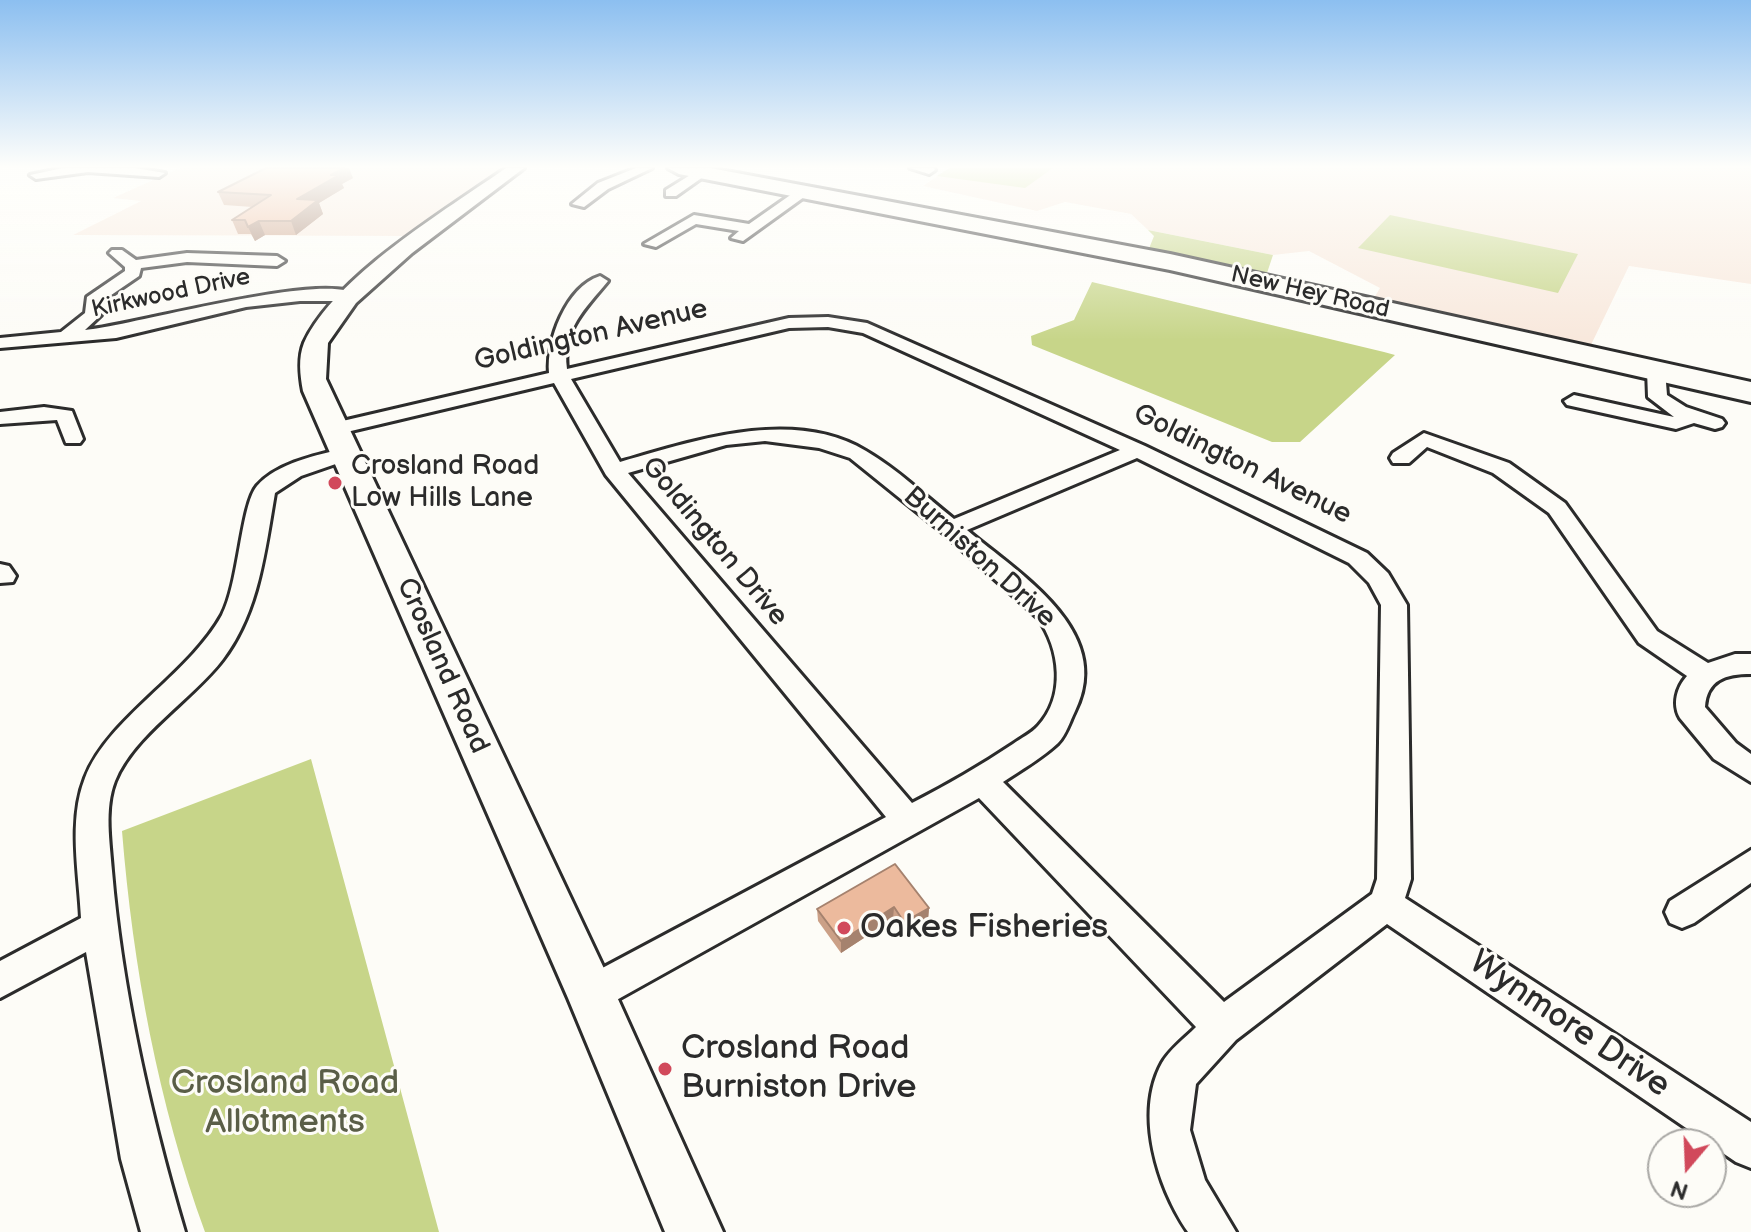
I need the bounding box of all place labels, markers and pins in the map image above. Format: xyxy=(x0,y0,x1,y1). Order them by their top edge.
place label: Crosland Road Low Hills Lane xyxy=(351,450,539,516)
marker: Crosland Road Low Hills Lane xyxy=(326,474,344,492)
place label: Oakes Fisheries xyxy=(860,908,1108,948)
marker: Oakes Fisheries xyxy=(835,919,853,937)
place label: Crosland Road Burniston Drive xyxy=(681,1029,916,1108)
marker: Crosland Road Burniston Drive xyxy=(656,1060,674,1078)

